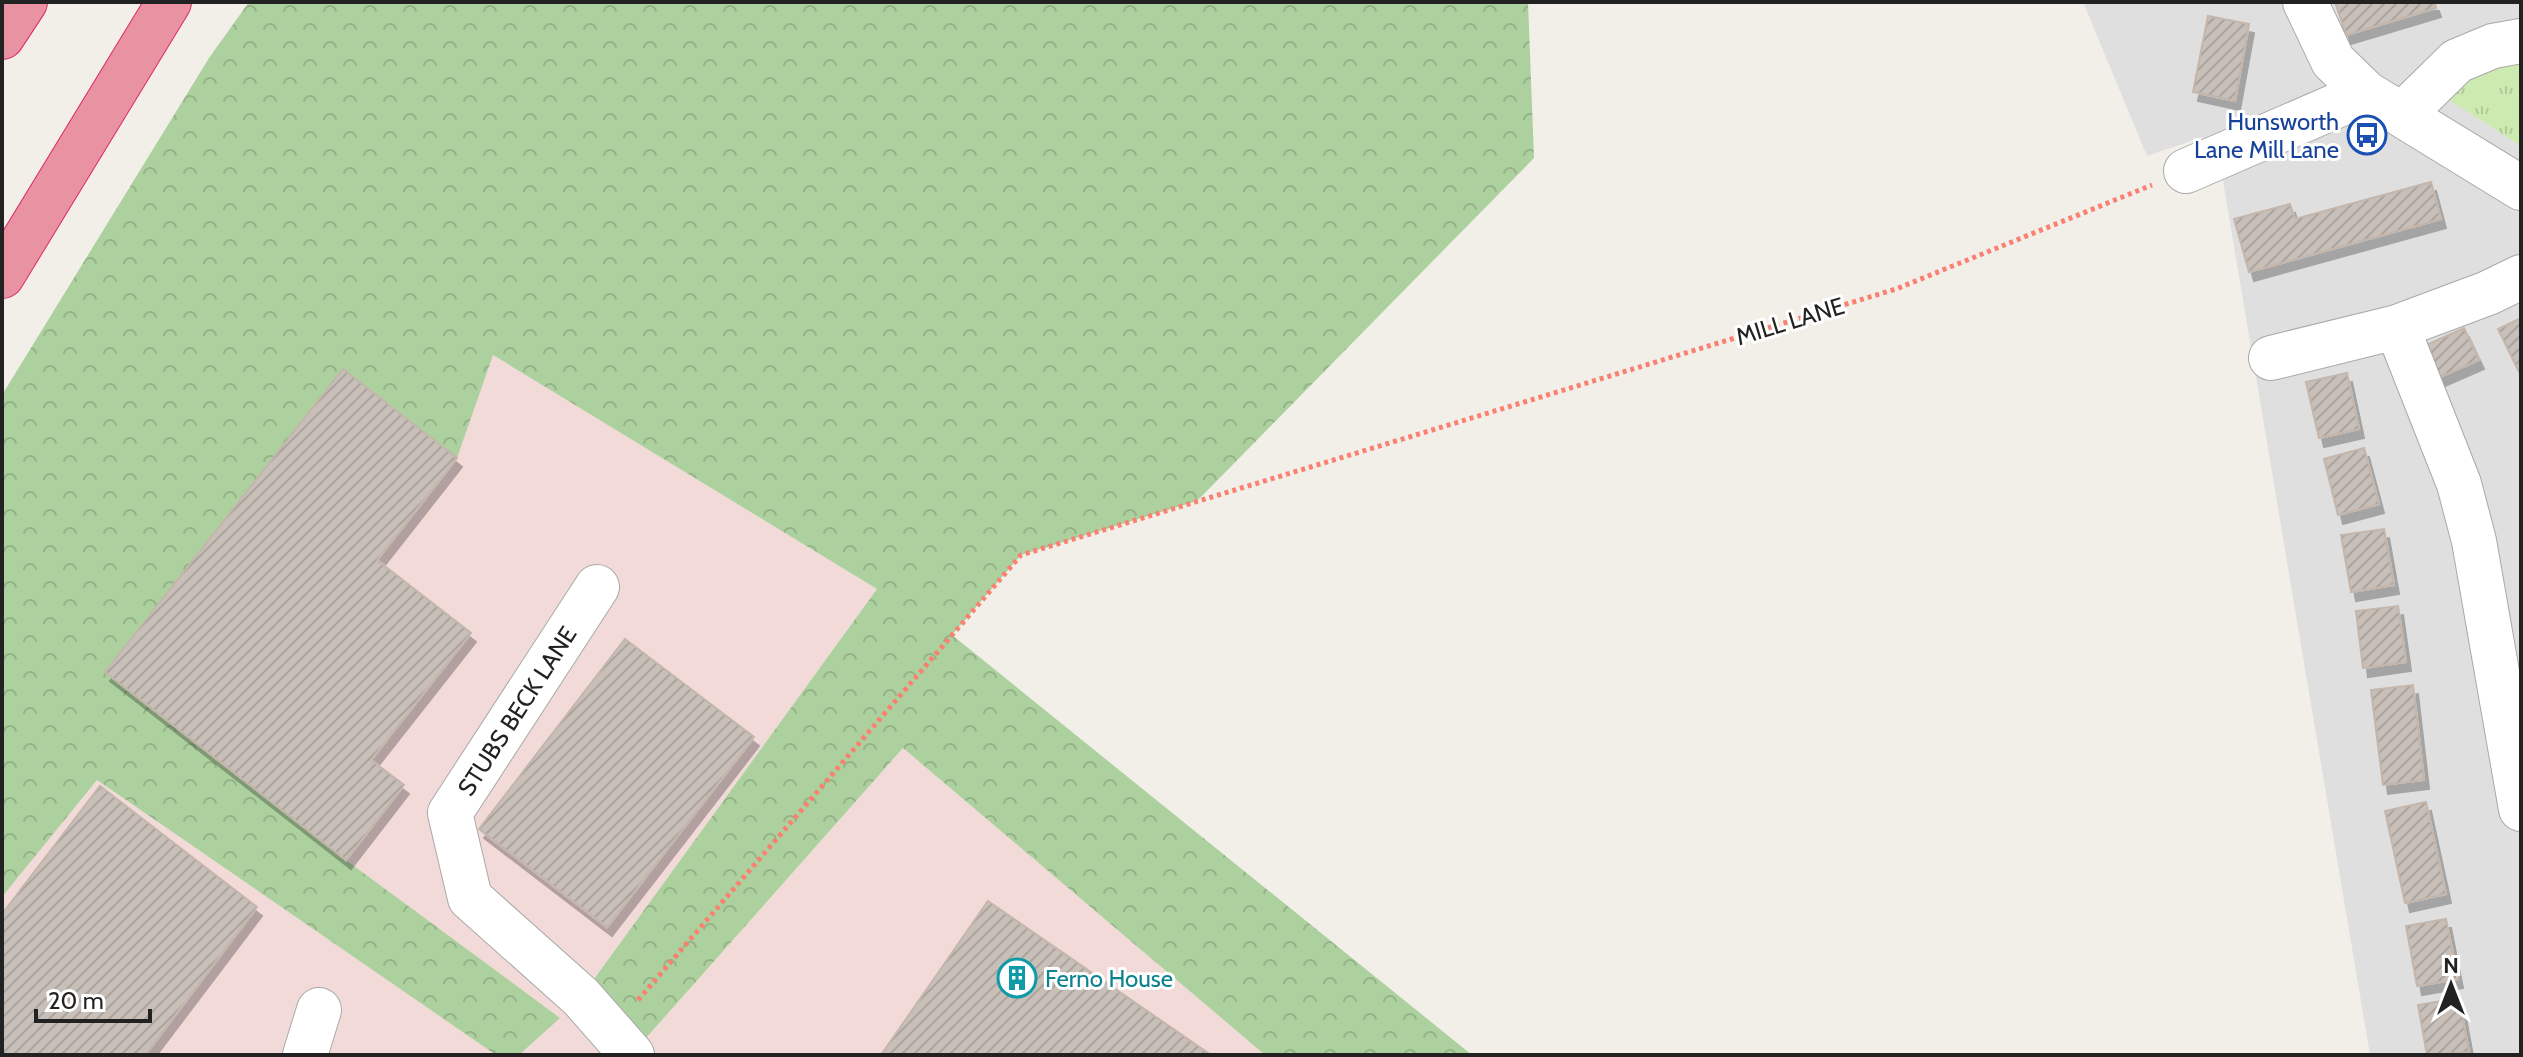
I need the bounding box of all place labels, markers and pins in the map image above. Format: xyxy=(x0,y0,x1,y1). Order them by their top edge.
place label: Hunsworth Lane Mill Lane xyxy=(2194,107,2339,164)
bus stop icon: Hunsworth Lane Mill Lane xyxy=(2346,114,2388,156)
building icon: Ferno House xyxy=(996,957,1038,999)
place label: Ferno House xyxy=(1045,964,1173,993)

